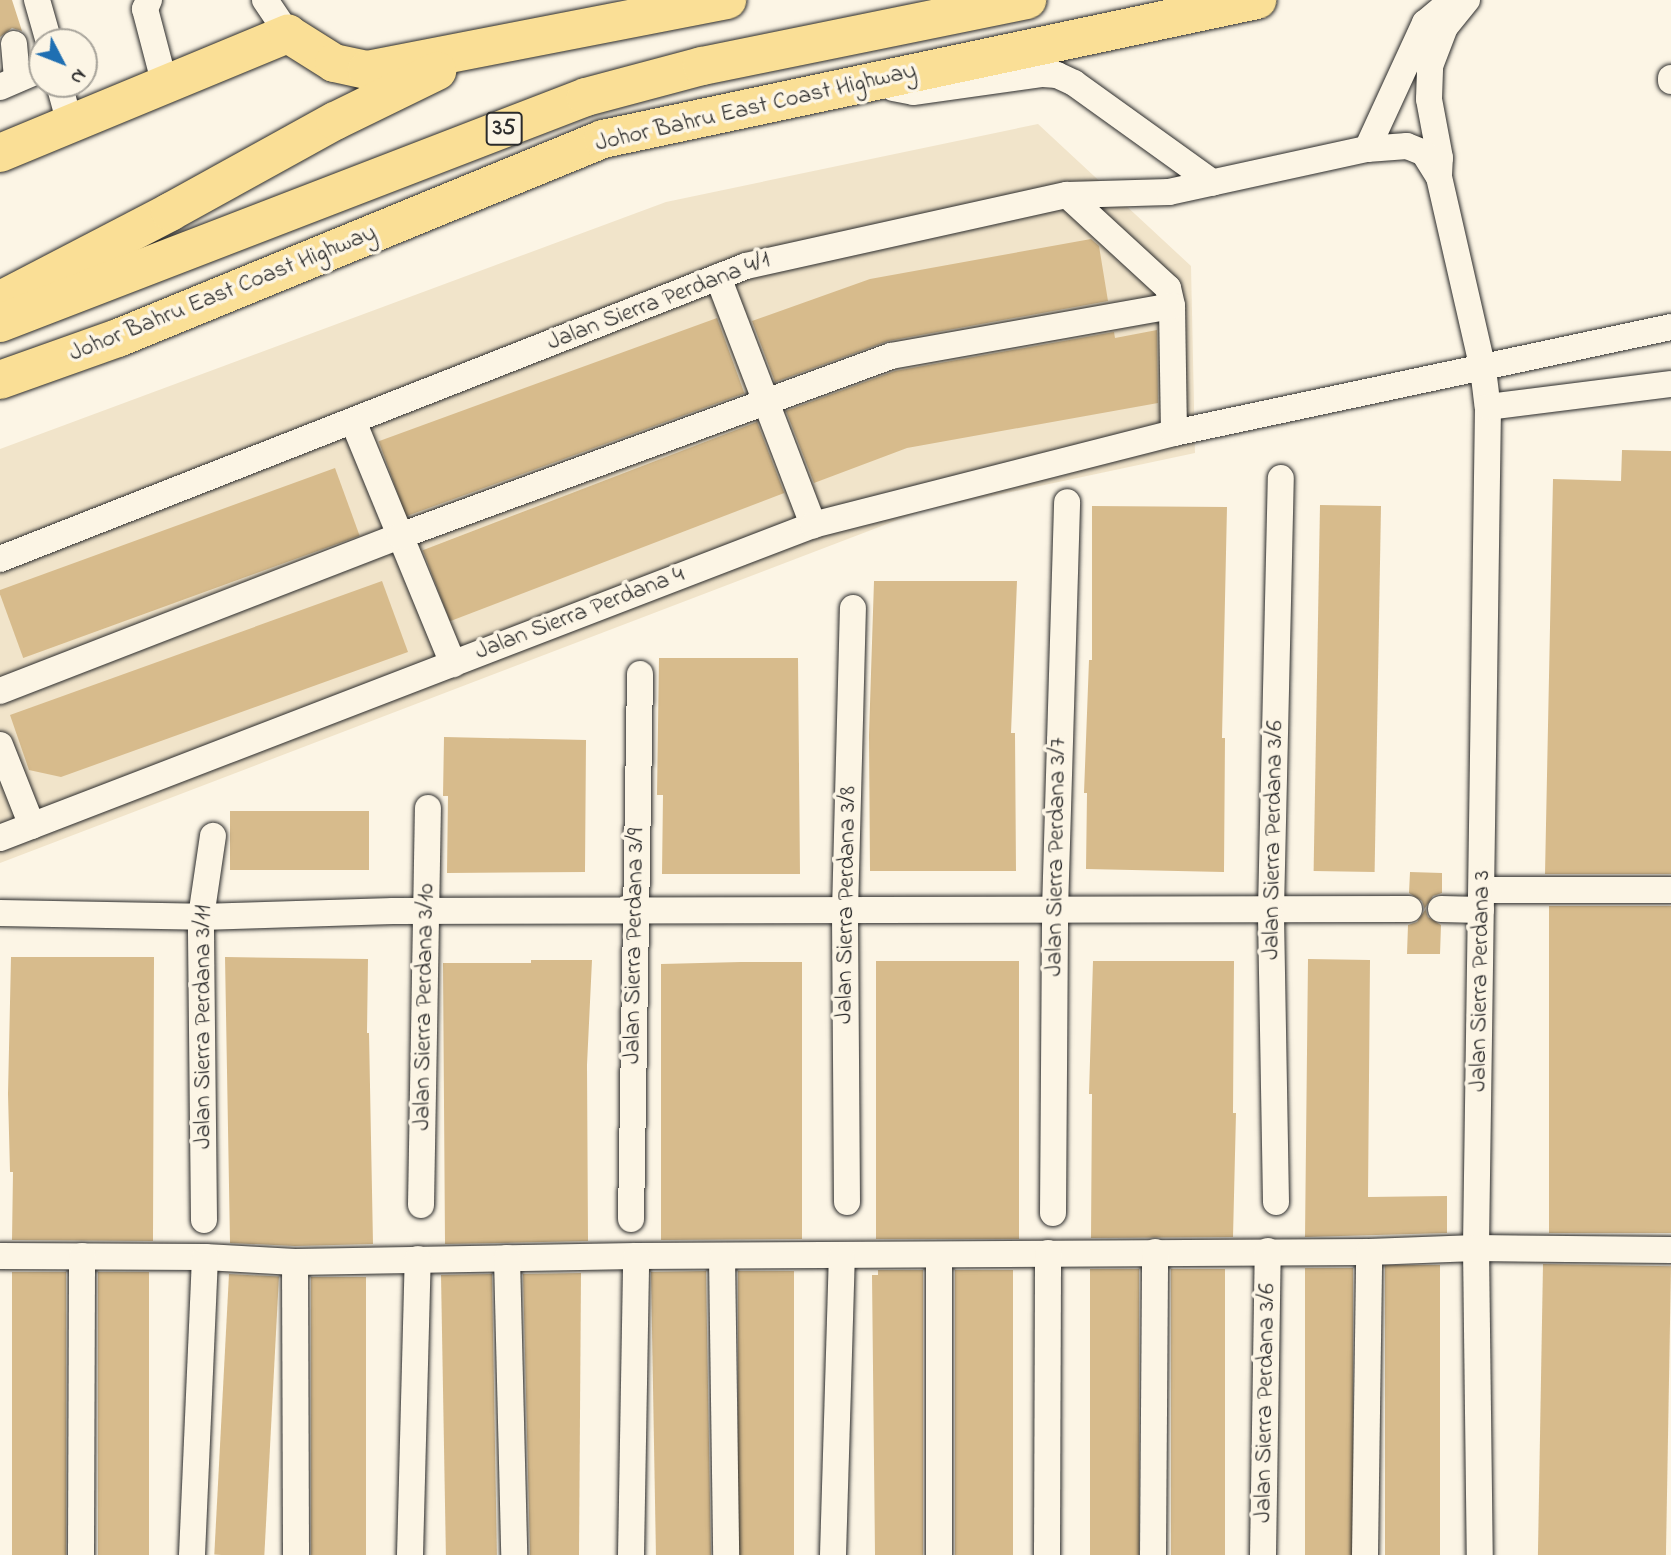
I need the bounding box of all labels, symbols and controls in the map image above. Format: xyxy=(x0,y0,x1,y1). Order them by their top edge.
north arrow xyxy=(28,28,98,98)
street label: Johor Bahru East Coast Highway xyxy=(593,57,919,159)
text: N xyxy=(63,62,92,90)
road number: 35 xyxy=(485,110,523,148)
street label: Johor Bahru East Coast Highway xyxy=(65,219,381,369)
street label: Jalan Sierra Perdana 4/1 xyxy=(543,246,775,358)
street label: Jalan Sierra Perdana 4 xyxy=(471,561,689,667)
street label: Jalan Sierra Perdana 3/6 xyxy=(1258,720,1290,960)
street label: Jalan Sierra Perdana 3/7 xyxy=(1041,737,1073,977)
street label: Jalan Sierra Perdana 3/8 xyxy=(831,786,863,1024)
street label: Jalan Sierra Perdana 3/9 xyxy=(619,828,651,1064)
street label: Jalan Sierra Perdana 3 xyxy=(1465,870,1497,1092)
street label: Jalan Sierra Perdana 3/10 xyxy=(408,883,442,1131)
street label: Jalan Sierra Perdana 3/11 xyxy=(190,905,218,1149)
street label: Jalan Sierra Perdana 3/6 xyxy=(1250,1283,1282,1523)

